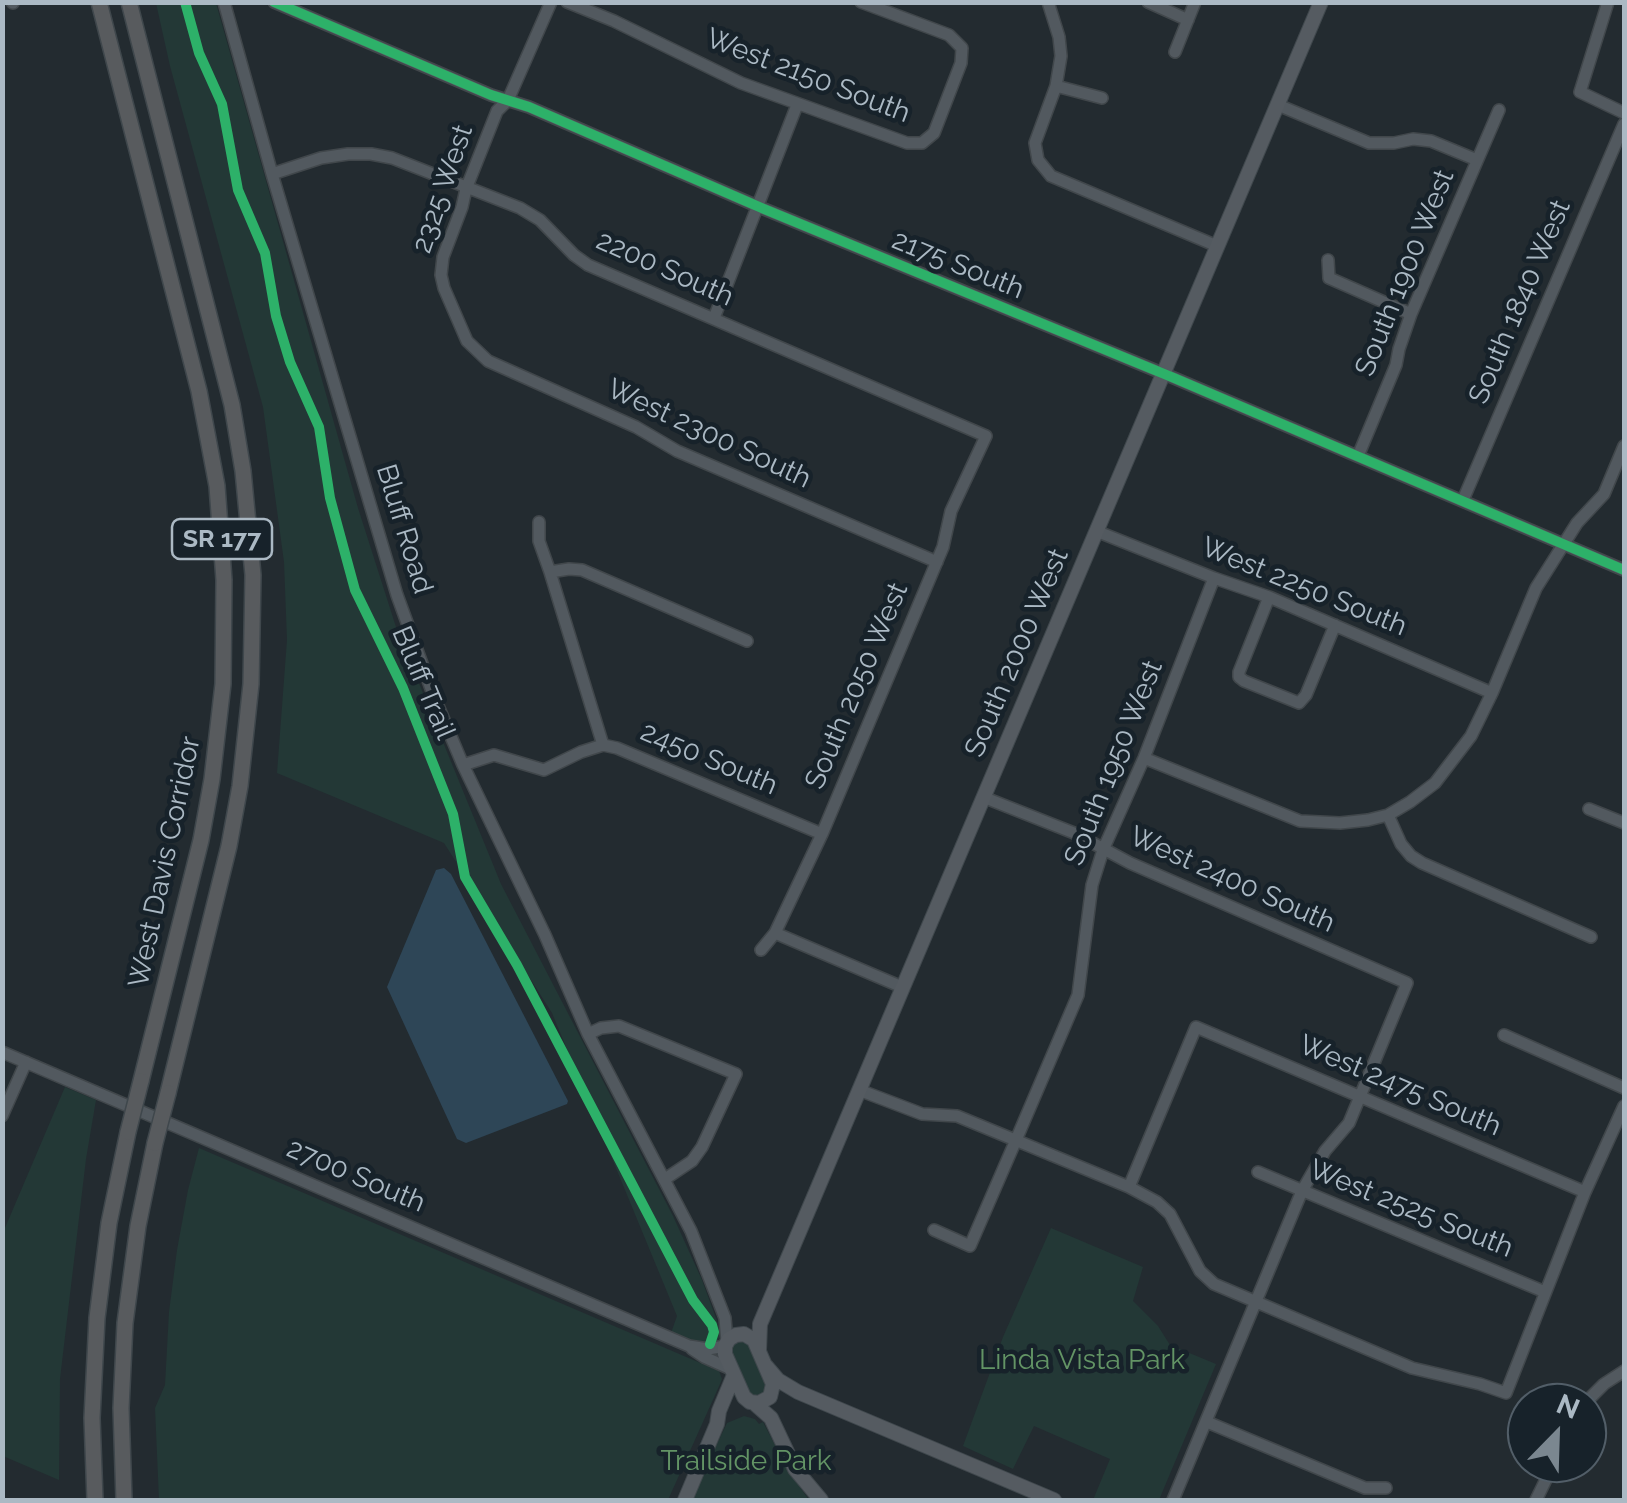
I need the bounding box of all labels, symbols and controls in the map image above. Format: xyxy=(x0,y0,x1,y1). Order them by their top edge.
street label: West 2150 South xyxy=(701,22,915,130)
street label: 2325 West xyxy=(405,121,481,257)
street label: South 1900 West xyxy=(1348,165,1462,381)
street label: South 1840 West xyxy=(1462,195,1578,409)
street label: 2175 South xyxy=(887,223,1029,307)
street label: 2200 South xyxy=(591,224,739,314)
street label: West 2300 South xyxy=(602,372,816,496)
street label: Bluff Road xyxy=(368,460,440,598)
road number: SR 177 xyxy=(172,519,272,559)
street label: West 2250 South xyxy=(1196,530,1412,644)
street label: South 2000 West xyxy=(958,544,1076,762)
street label: South 2050 West xyxy=(798,578,916,794)
street label: Bluff Trail xyxy=(384,621,462,745)
street label: South 1950 West xyxy=(1058,656,1170,870)
street label: 2450 South xyxy=(636,715,782,803)
street label: West Davis Corridor xyxy=(122,733,208,991)
street label: West 2400 South xyxy=(1124,820,1340,940)
street label: West 2475 South xyxy=(1294,1028,1506,1144)
street label: 2700 South xyxy=(282,1132,430,1220)
street label: West 2525 South xyxy=(1304,1153,1518,1265)
park label: Linda Vista Park xyxy=(979,1344,1185,1378)
north arrow xyxy=(1507,1383,1607,1483)
text: N xyxy=(1552,1387,1584,1426)
park label: Trailside Park xyxy=(660,1445,832,1479)

